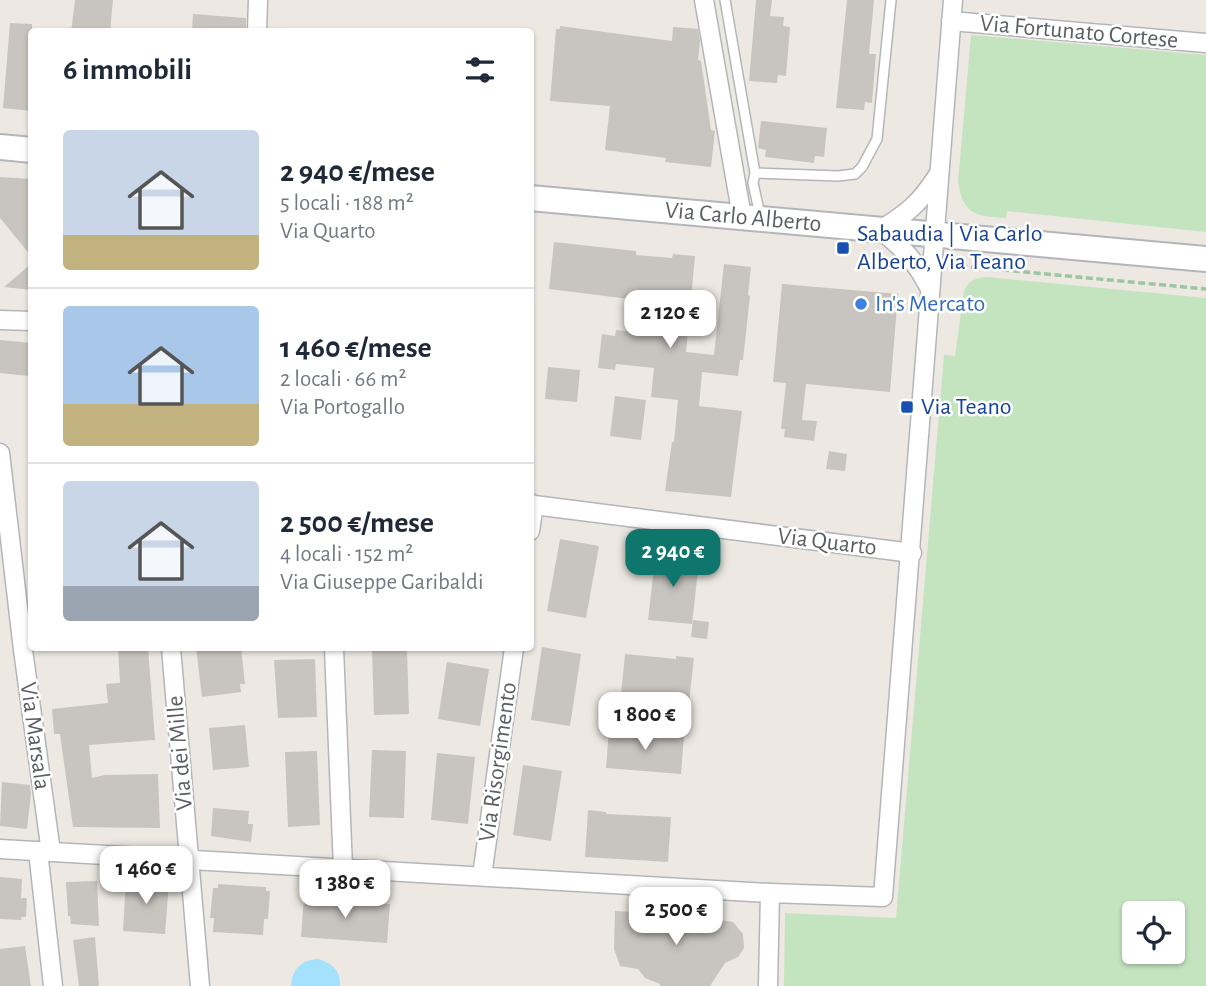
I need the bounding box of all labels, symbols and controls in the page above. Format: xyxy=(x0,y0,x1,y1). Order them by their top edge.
street label: Via Fortunato Cortese xyxy=(979,11,1179,53)
icon: filters xyxy=(461,51,499,89)
text: 6 immobili xyxy=(63,55,192,85)
text: 2 940 €/mese xyxy=(280,157,435,187)
icon: home xyxy=(119,158,203,242)
text: 5 locali · 188 m² xyxy=(280,192,414,215)
street label: Via Carlo Alberto xyxy=(664,198,823,236)
text: Via Quarto xyxy=(280,220,376,243)
place label: Sabaudia | Via Carlo Alberto, Via Teano xyxy=(857,222,1043,274)
marker: Sabaudia | Via Carlo Alberto, Via Teano xyxy=(835,240,851,256)
pin: 2 120 € xyxy=(605,290,735,350)
place label: In's Mercato xyxy=(875,292,985,316)
marker: In's Mercato xyxy=(853,296,869,312)
text: 2 120 € xyxy=(640,301,700,324)
text: 1 460 €/mese xyxy=(280,333,432,363)
icon: home xyxy=(119,334,203,418)
text: 2 locali · 66 m² xyxy=(280,368,406,391)
place label: Via Teano xyxy=(921,395,1012,419)
text: Via Portogallo xyxy=(280,396,405,419)
marker: Via Teano xyxy=(899,399,915,415)
text: 2 500 €/mese xyxy=(280,508,434,538)
icon: home xyxy=(119,509,203,593)
street label: Via Quarto xyxy=(776,524,878,560)
pin: 2 940 € xyxy=(608,530,738,589)
text: 2 940 € xyxy=(641,540,705,563)
text: 4 locali · 152 m² xyxy=(280,543,413,566)
text: Via Giuseppe Garibaldi xyxy=(280,571,484,594)
street label: Via Marsala xyxy=(16,681,54,791)
street label: Via Risorgimento xyxy=(475,681,521,843)
pin: 1 800 € xyxy=(580,692,710,752)
street label: Via dei Mille xyxy=(163,695,197,811)
text: 1 800 € xyxy=(614,703,676,726)
pin: 1 460 € xyxy=(81,846,211,906)
text: 1 460 € xyxy=(116,857,176,880)
pin: 1 380 € xyxy=(280,860,410,920)
text: 1 380 € xyxy=(315,871,375,894)
pin: 2 500 € xyxy=(611,888,741,947)
text: 2 500 € xyxy=(645,898,707,921)
map controls xyxy=(1122,901,1185,964)
button: locate xyxy=(1122,901,1185,964)

